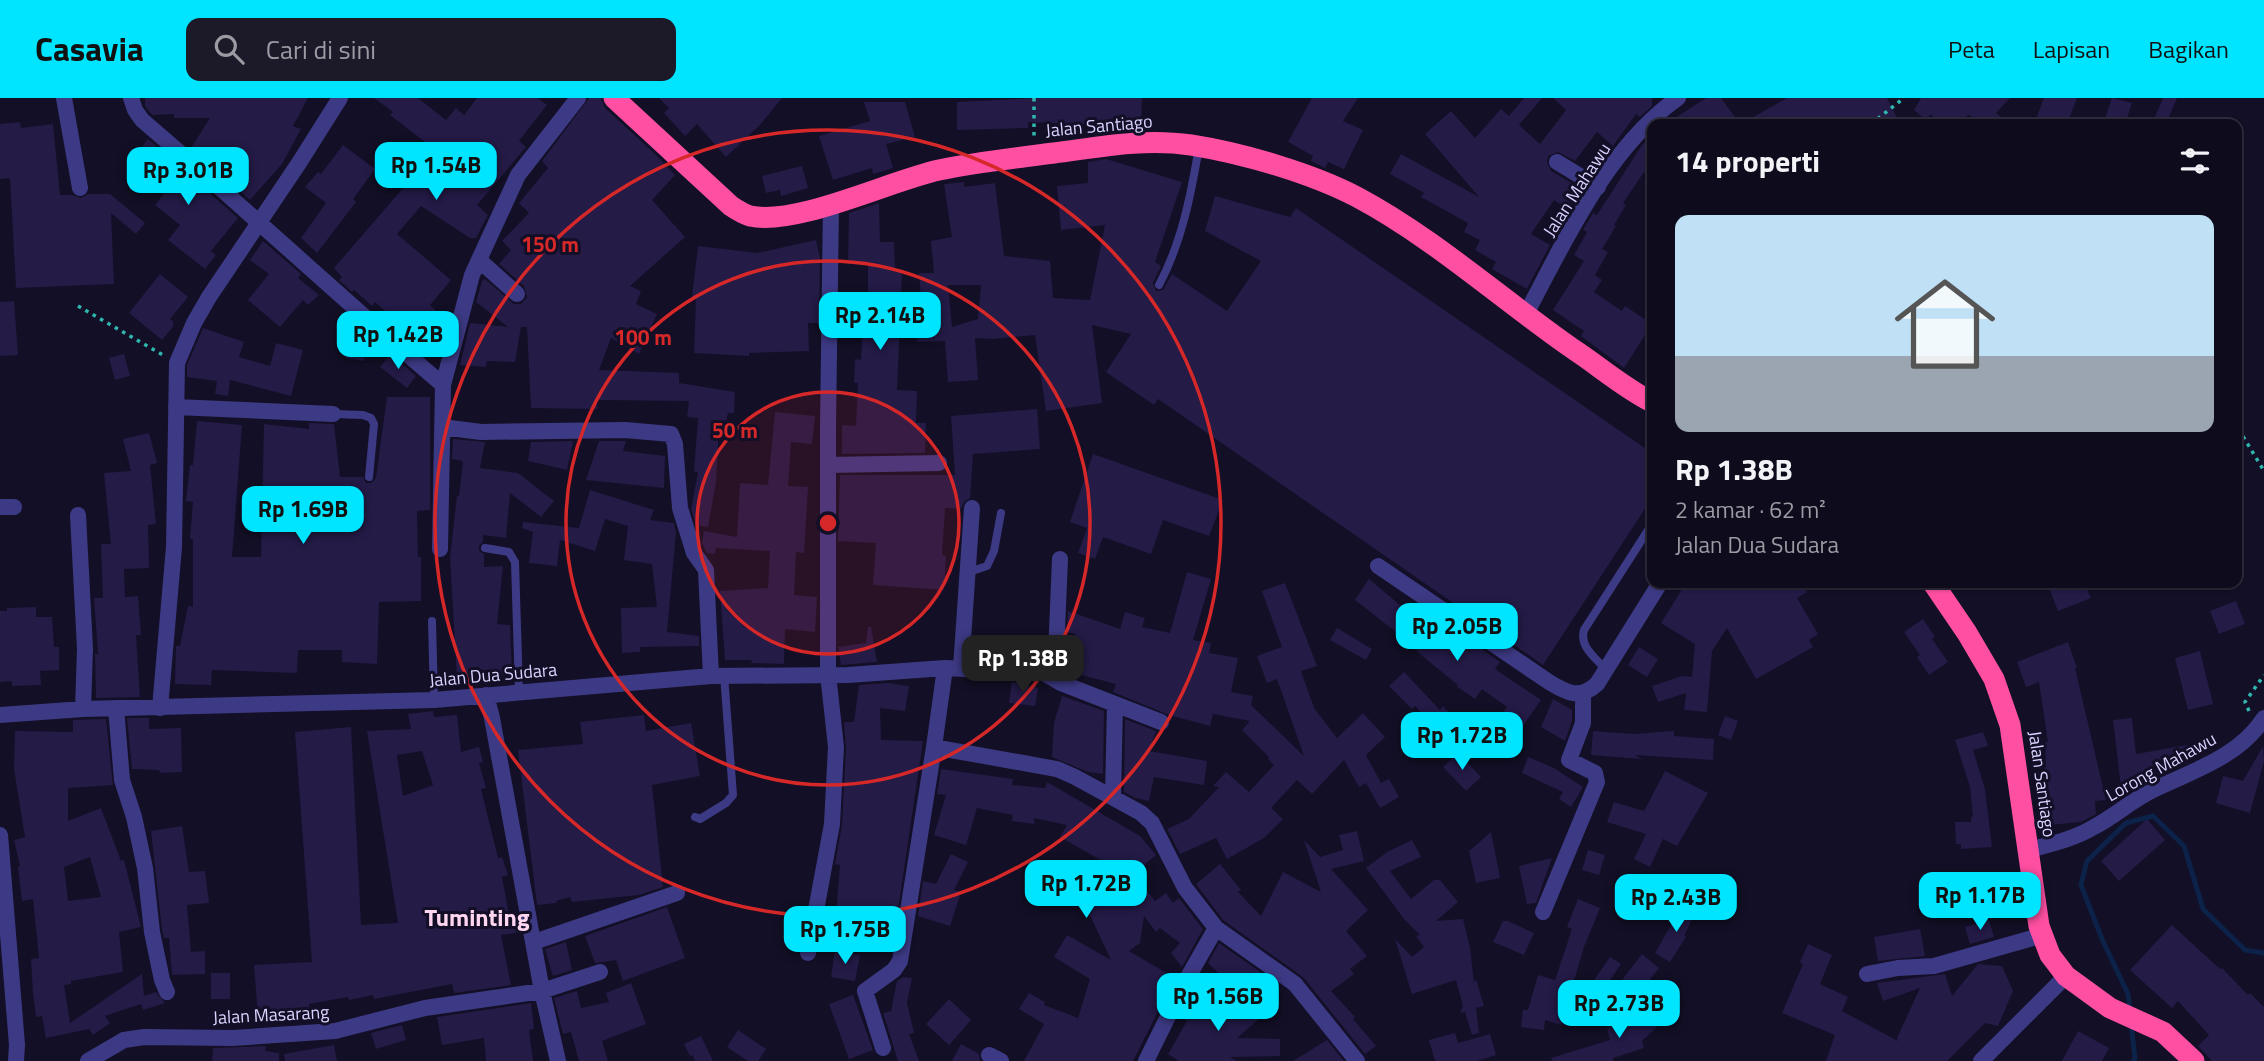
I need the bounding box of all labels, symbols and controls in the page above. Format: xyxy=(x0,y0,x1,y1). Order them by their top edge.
search box xyxy=(186,18,676,81)
text: Casavia xyxy=(35,24,144,74)
icon: search xyxy=(210,30,248,68)
text: Cari di sini xyxy=(266,30,376,69)
text: Peta xyxy=(1948,31,1995,67)
text: Lapisan xyxy=(2033,31,2110,67)
text: Bagikan xyxy=(2148,31,2229,67)
street label: Jalan Santiago xyxy=(1044,107,1154,144)
street label: Jalan Mahawu xyxy=(1536,137,1617,242)
text: 14 properti xyxy=(1675,138,1820,184)
pin: Rp 1.54B xyxy=(364,142,508,202)
icon: filters xyxy=(2176,142,2214,180)
text: Rp 1.54B xyxy=(391,147,481,182)
pin: Rp 3.01B xyxy=(116,148,260,207)
text: Rp 3.01B xyxy=(143,152,233,187)
text: 150 m xyxy=(521,228,579,260)
icon: home xyxy=(1882,261,2008,387)
pin: Rp 2.14B xyxy=(808,292,952,352)
text: Rp 2.14B xyxy=(835,297,925,332)
pin: Rp 1.42B xyxy=(326,312,470,371)
text: Rp 1.42B xyxy=(353,316,443,351)
text: 100 m xyxy=(614,321,672,353)
text: 50 m xyxy=(712,414,758,446)
text: Rp 1.38B xyxy=(1675,446,1793,492)
pin: Rp 1.69B xyxy=(231,486,375,546)
text: Rp 1.69B xyxy=(258,491,348,526)
text: 2 kamar · 62 m² xyxy=(1675,492,1826,527)
centre of rings xyxy=(816,511,840,535)
text: Jalan Dua Sudara xyxy=(1675,527,1839,562)
pin: Rp 2.05B xyxy=(1385,603,1529,663)
text: Rp 2.05B xyxy=(1412,608,1502,643)
pin: Rp 1.38B xyxy=(951,636,1095,695)
text: Rp 1.38B xyxy=(978,640,1068,675)
street label: Jalan Dua Sudara xyxy=(428,655,558,694)
pin: Rp 1.72B xyxy=(1390,712,1534,772)
text: Rp 1.72B xyxy=(1417,717,1507,752)
street label: Lorong Mahawu xyxy=(2101,725,2221,808)
street label: Jalan Santiago xyxy=(2022,729,2063,839)
pin: Rp 1.72B xyxy=(1014,860,1158,920)
text: Rp 1.72B xyxy=(1041,865,1131,900)
pin: Rp 1.17B xyxy=(1908,872,2052,932)
pin: Rp 2.43B xyxy=(1604,874,1748,934)
text: Rp 1.17B xyxy=(1935,877,2025,912)
text: Rp 2.43B xyxy=(1631,879,1721,914)
district label: Tuminting xyxy=(424,899,530,935)
pin: Rp 1.75B xyxy=(773,906,917,966)
text: Rp 1.75B xyxy=(800,911,890,946)
pin: Rp 1.56B xyxy=(1146,974,1290,1033)
text: Rp 1.56B xyxy=(1173,978,1263,1013)
pin: Rp 2.73B xyxy=(1547,981,1691,1040)
text: Rp 2.73B xyxy=(1574,985,1664,1020)
street label: Jalan Masarang xyxy=(212,998,330,1031)

